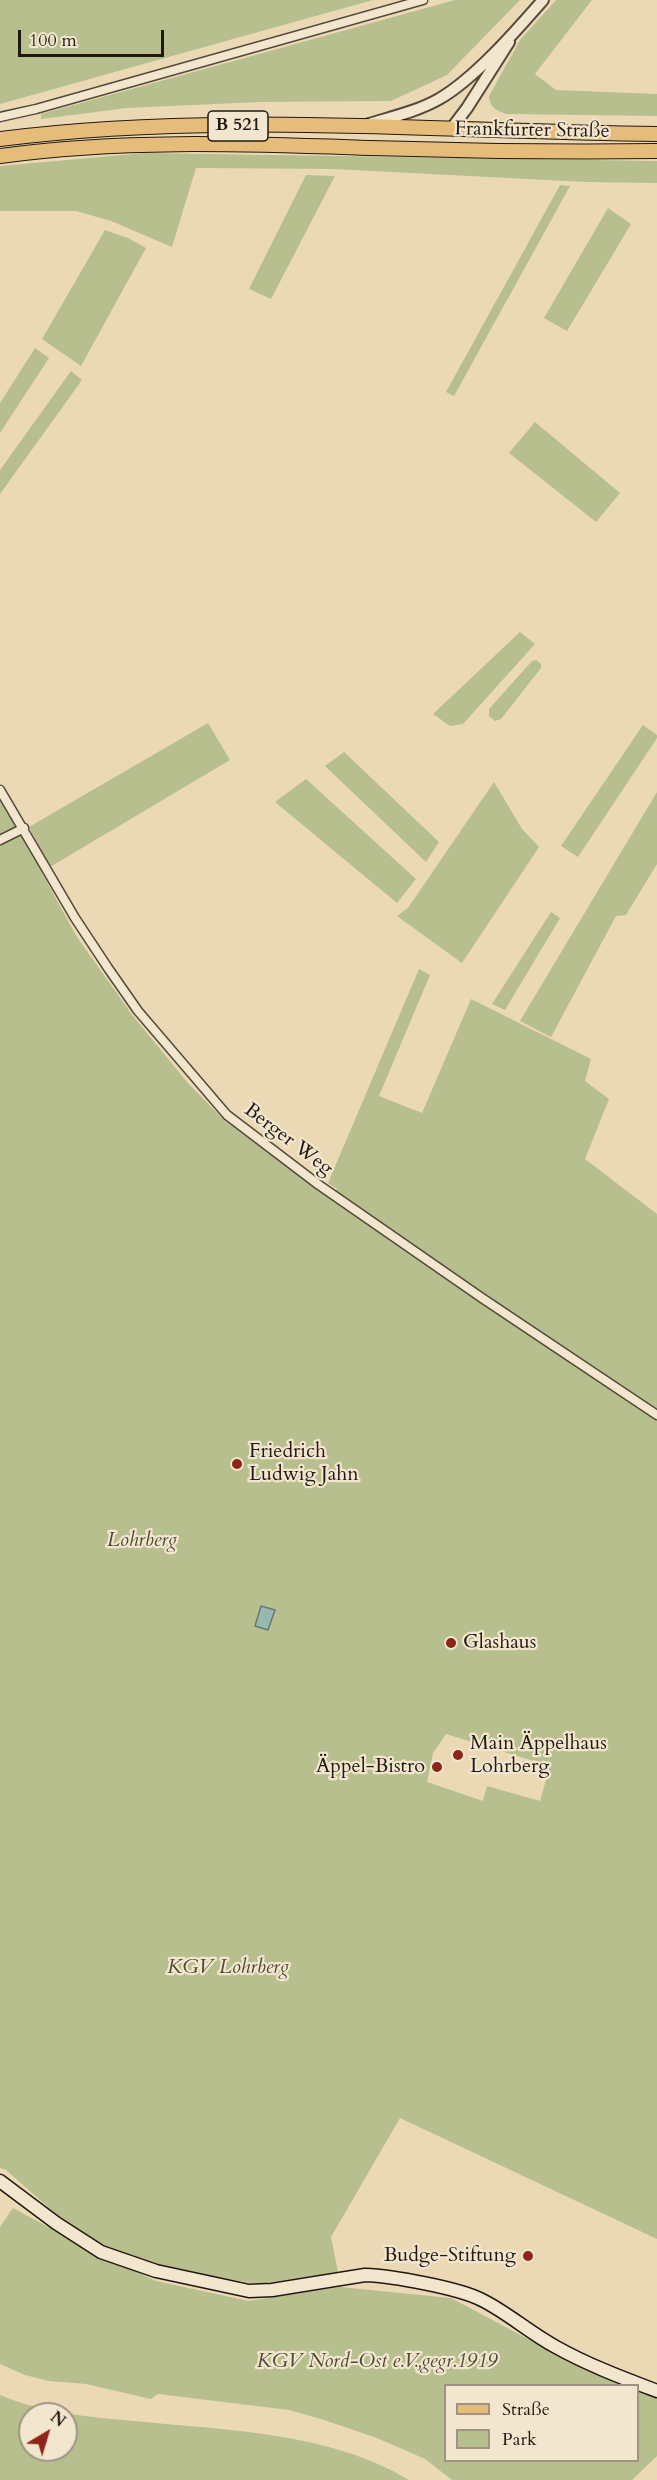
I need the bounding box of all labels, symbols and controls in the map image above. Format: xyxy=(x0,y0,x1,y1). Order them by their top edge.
scale bar xyxy=(21,18,166,56)
text: 100 m xyxy=(29,28,77,53)
road number: B 521 xyxy=(208,111,268,141)
street label: Frankfurter Straße xyxy=(454,118,610,144)
street label: Berger Weg xyxy=(239,1099,337,1181)
place label: Friedrich Ludwig Jahn xyxy=(249,1440,359,1487)
marker: Friedrich Ludwig Jahn xyxy=(230,1457,244,1471)
park label: Lohrberg xyxy=(107,1529,177,1553)
place label: Glashaus xyxy=(463,1631,537,1655)
marker: Glashaus xyxy=(444,1636,458,1650)
place label: Main Äppelhaus Lohrberg xyxy=(470,1732,607,1779)
marker: Main Äppelhaus Lohrberg xyxy=(451,1748,465,1762)
place label: Äppel-Bistro xyxy=(316,1755,425,1779)
marker: Äppel-Bistro xyxy=(430,1760,444,1774)
park label: KGV Lohrberg xyxy=(167,1956,289,1980)
place label: Budge-Stiftung xyxy=(384,2244,516,2268)
marker: Budge-Stiftung xyxy=(521,2249,535,2263)
park label: KGV Nord-Ost e.V.,gegr.1919 xyxy=(257,2350,497,2374)
legend xyxy=(444,2384,639,2462)
text: Straße xyxy=(502,2397,550,2422)
north arrow xyxy=(18,2402,78,2462)
text: N xyxy=(46,2406,70,2432)
text: Park xyxy=(502,2427,537,2452)

